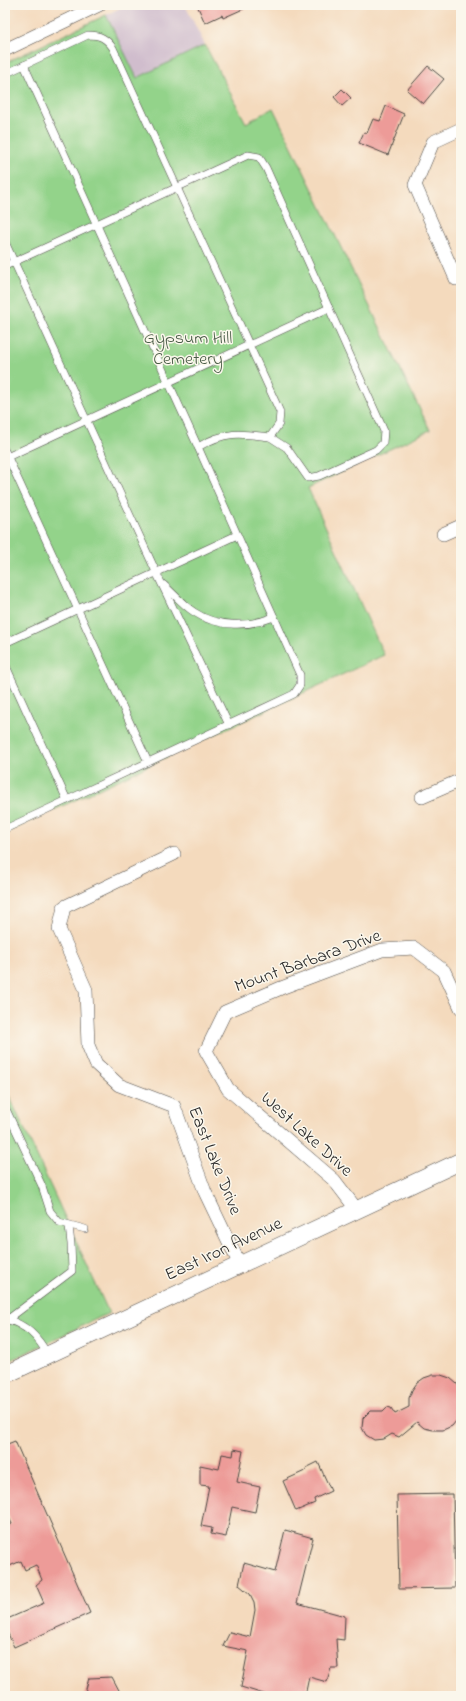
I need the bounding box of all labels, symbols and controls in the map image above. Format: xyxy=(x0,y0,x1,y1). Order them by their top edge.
park label: Gypsum Hill Cemetery xyxy=(144,326,232,373)
street label: Mount Barbara Drive xyxy=(231,923,386,1001)
street label: West Lake Drive xyxy=(254,1086,359,1184)
street label: East Lake Drive xyxy=(180,1103,248,1220)
street label: East Iron Avenue xyxy=(161,1211,288,1289)

